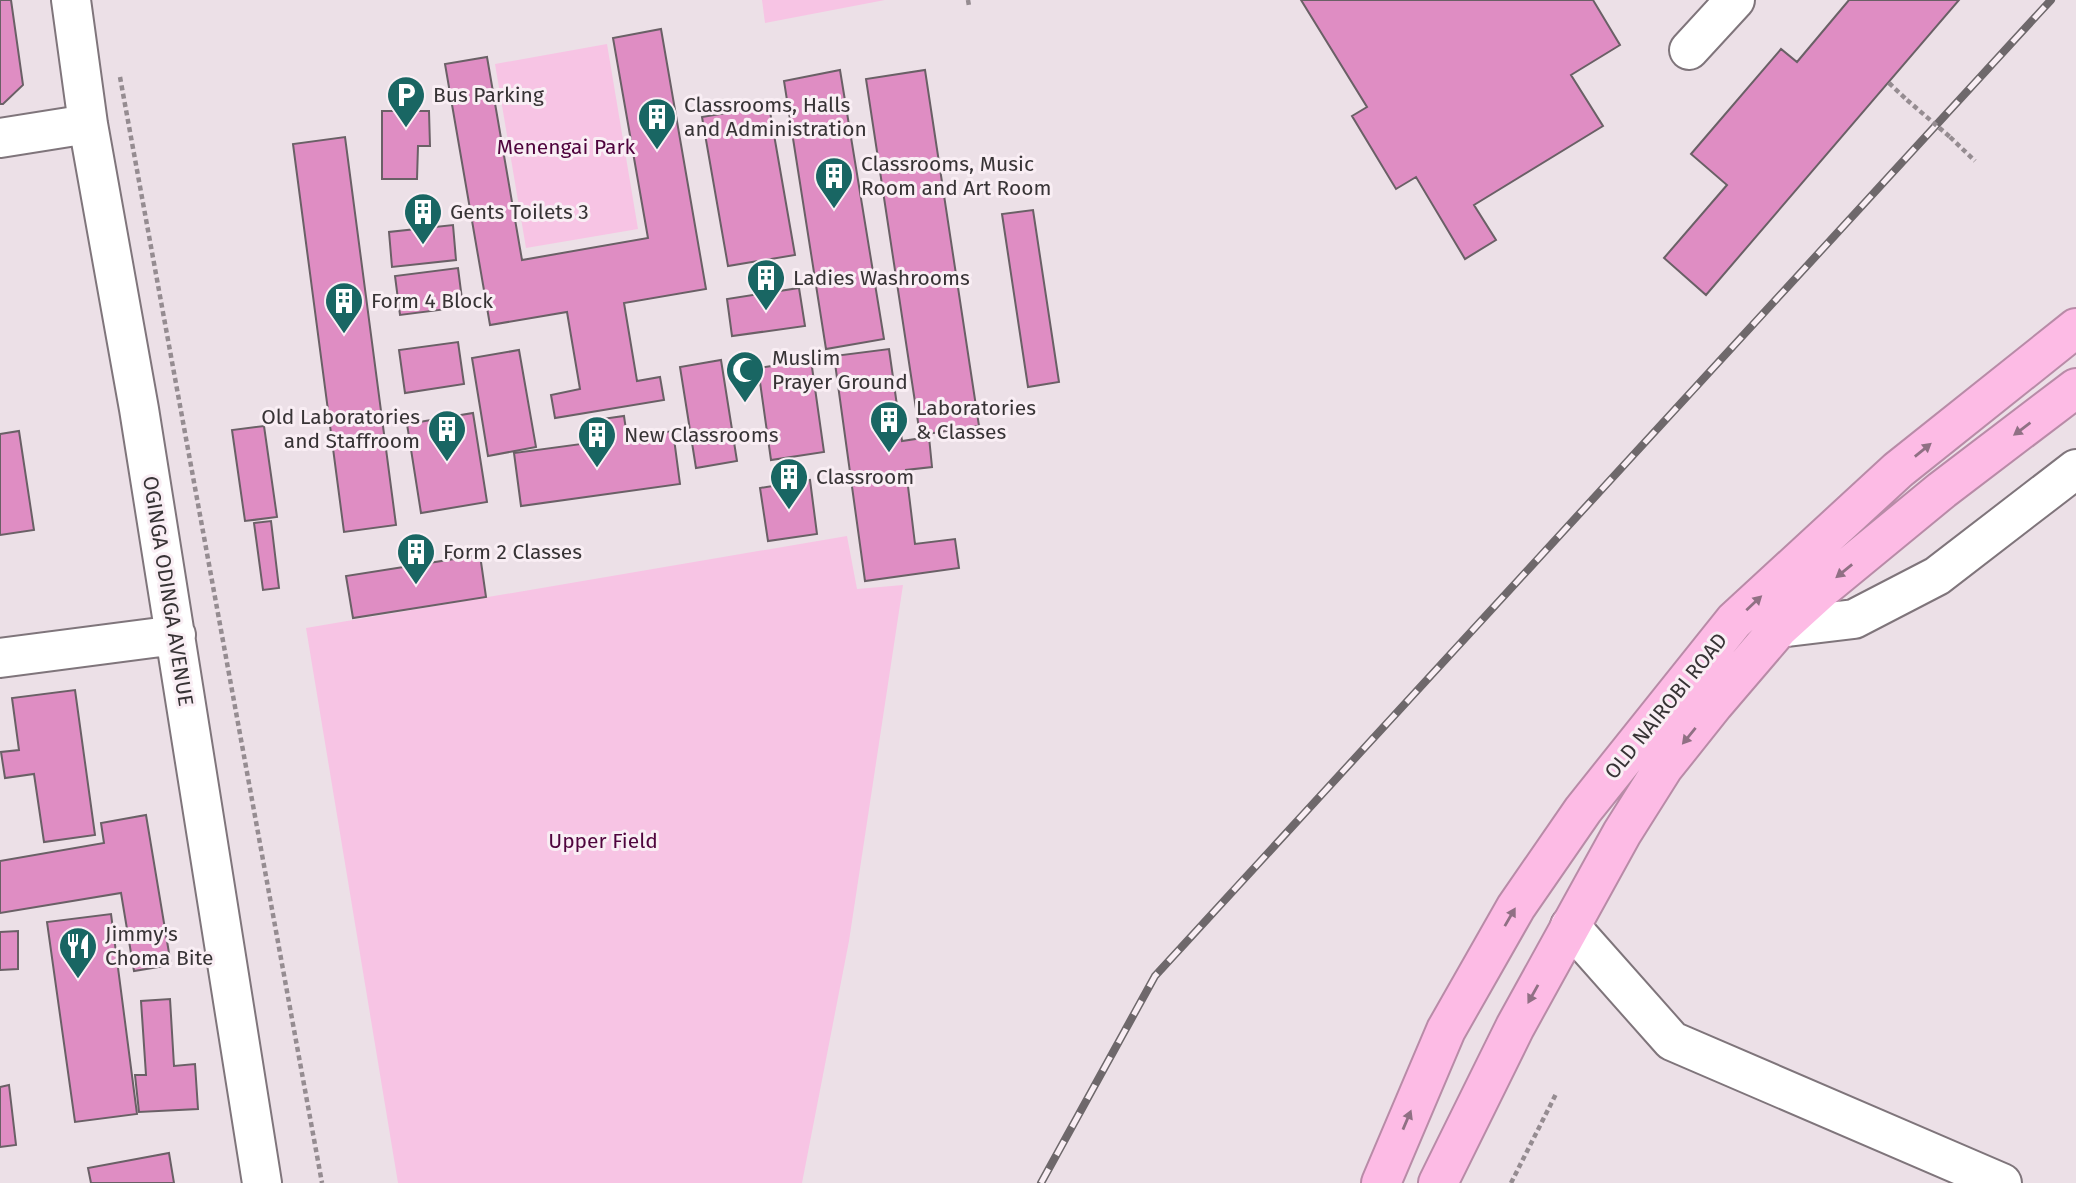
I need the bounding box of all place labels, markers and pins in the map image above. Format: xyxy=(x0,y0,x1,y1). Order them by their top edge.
parking icon: Bus Parking xyxy=(385,74,427,129)
place label: Bus Parking xyxy=(433,82,544,108)
place label: Classrooms, Halls and Administration xyxy=(684,92,867,142)
building icon: Classrooms, Halls and Administration xyxy=(636,96,678,151)
place label: Classrooms, Music Room and Art Room xyxy=(861,151,1052,201)
building icon: Classrooms, Music Room and Art Room xyxy=(813,155,855,210)
building icon: Gents Toilets 3 xyxy=(402,191,444,246)
place label: Gents Toilets 3 xyxy=(450,199,589,225)
building icon: Ladies Washrooms xyxy=(745,257,787,312)
place label: Ladies Washrooms xyxy=(793,265,970,291)
building icon: Form 4 Block xyxy=(323,280,365,335)
place label: Form 4 Block xyxy=(371,288,493,314)
place label: Muslim Prayer Ground xyxy=(772,345,908,395)
mosque icon: Muslim Prayer Ground xyxy=(724,349,766,404)
place label: Laboratories & Classes xyxy=(916,395,1036,445)
building icon: Laboratories & Classes xyxy=(868,399,910,454)
place label: Old Laboratories and Staffroom xyxy=(261,404,420,454)
building icon: Old Laboratories and Staffroom xyxy=(426,408,468,463)
building icon: New Classrooms xyxy=(576,414,618,469)
place label: New Classrooms xyxy=(624,422,779,448)
building icon: Classroom xyxy=(768,456,810,511)
place label: Classroom xyxy=(816,464,914,490)
building icon: Form 2 Classes xyxy=(395,531,437,586)
place label: Form 2 Classes xyxy=(443,539,582,565)
place label: Jimmy's Choma Bite xyxy=(105,921,214,971)
restaurant icon: Jimmy's Choma Bite xyxy=(57,925,99,980)

